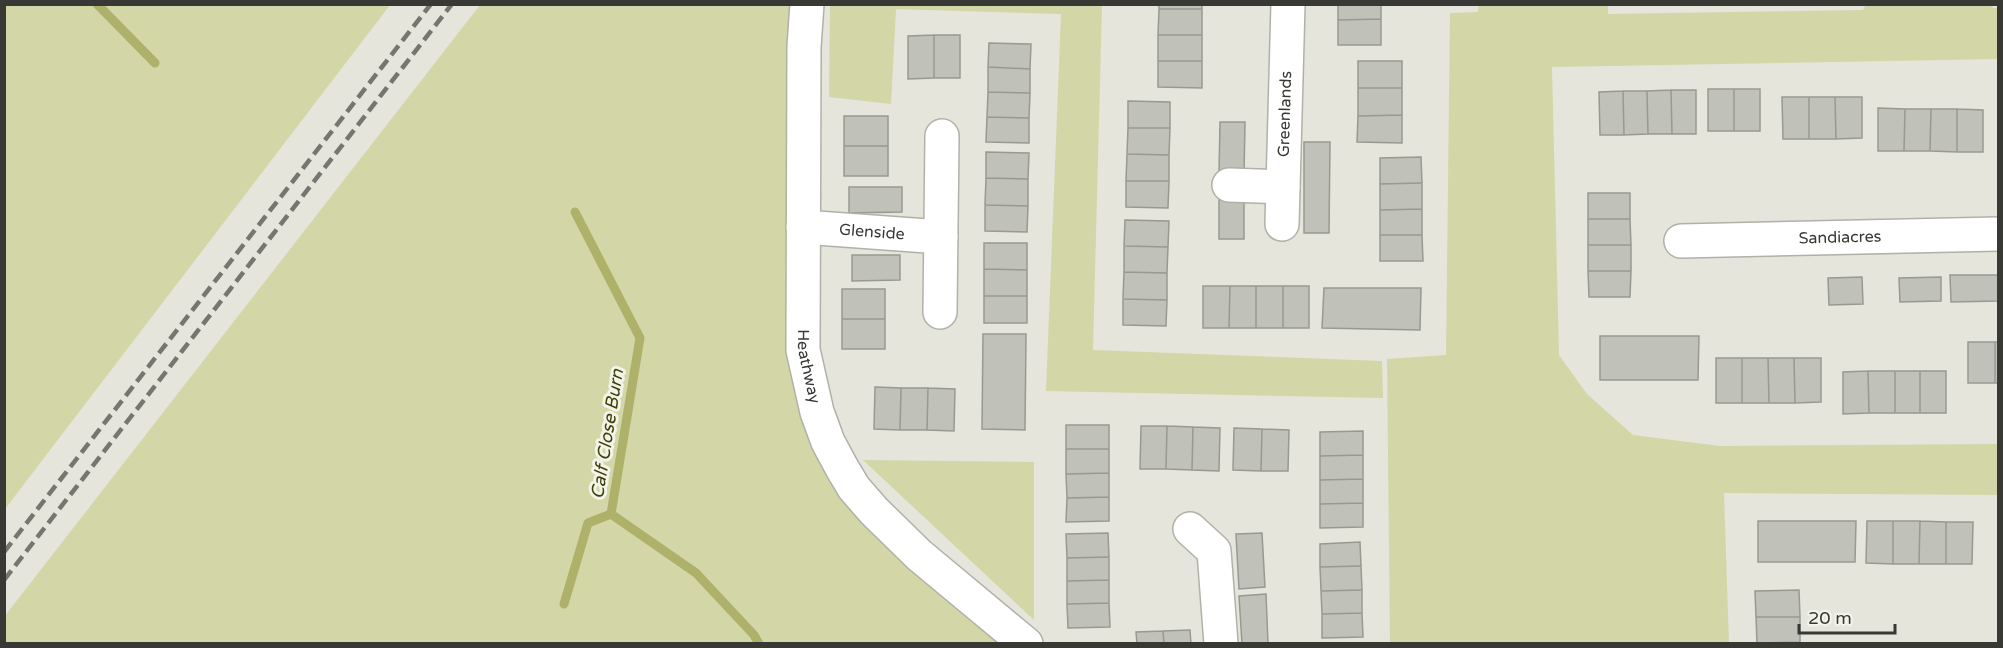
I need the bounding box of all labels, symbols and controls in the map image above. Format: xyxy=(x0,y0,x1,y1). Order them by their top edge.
street label: Greenlands xyxy=(1274,71,1296,158)
street label: Glenside xyxy=(838,220,905,244)
street label: Sandiacres xyxy=(1798,227,1882,248)
street label: Heathway xyxy=(793,329,825,406)
water label: Calf Close Burn xyxy=(586,366,628,501)
scale bar xyxy=(1799,597,1895,635)
text: 20 m xyxy=(1808,607,1852,629)

